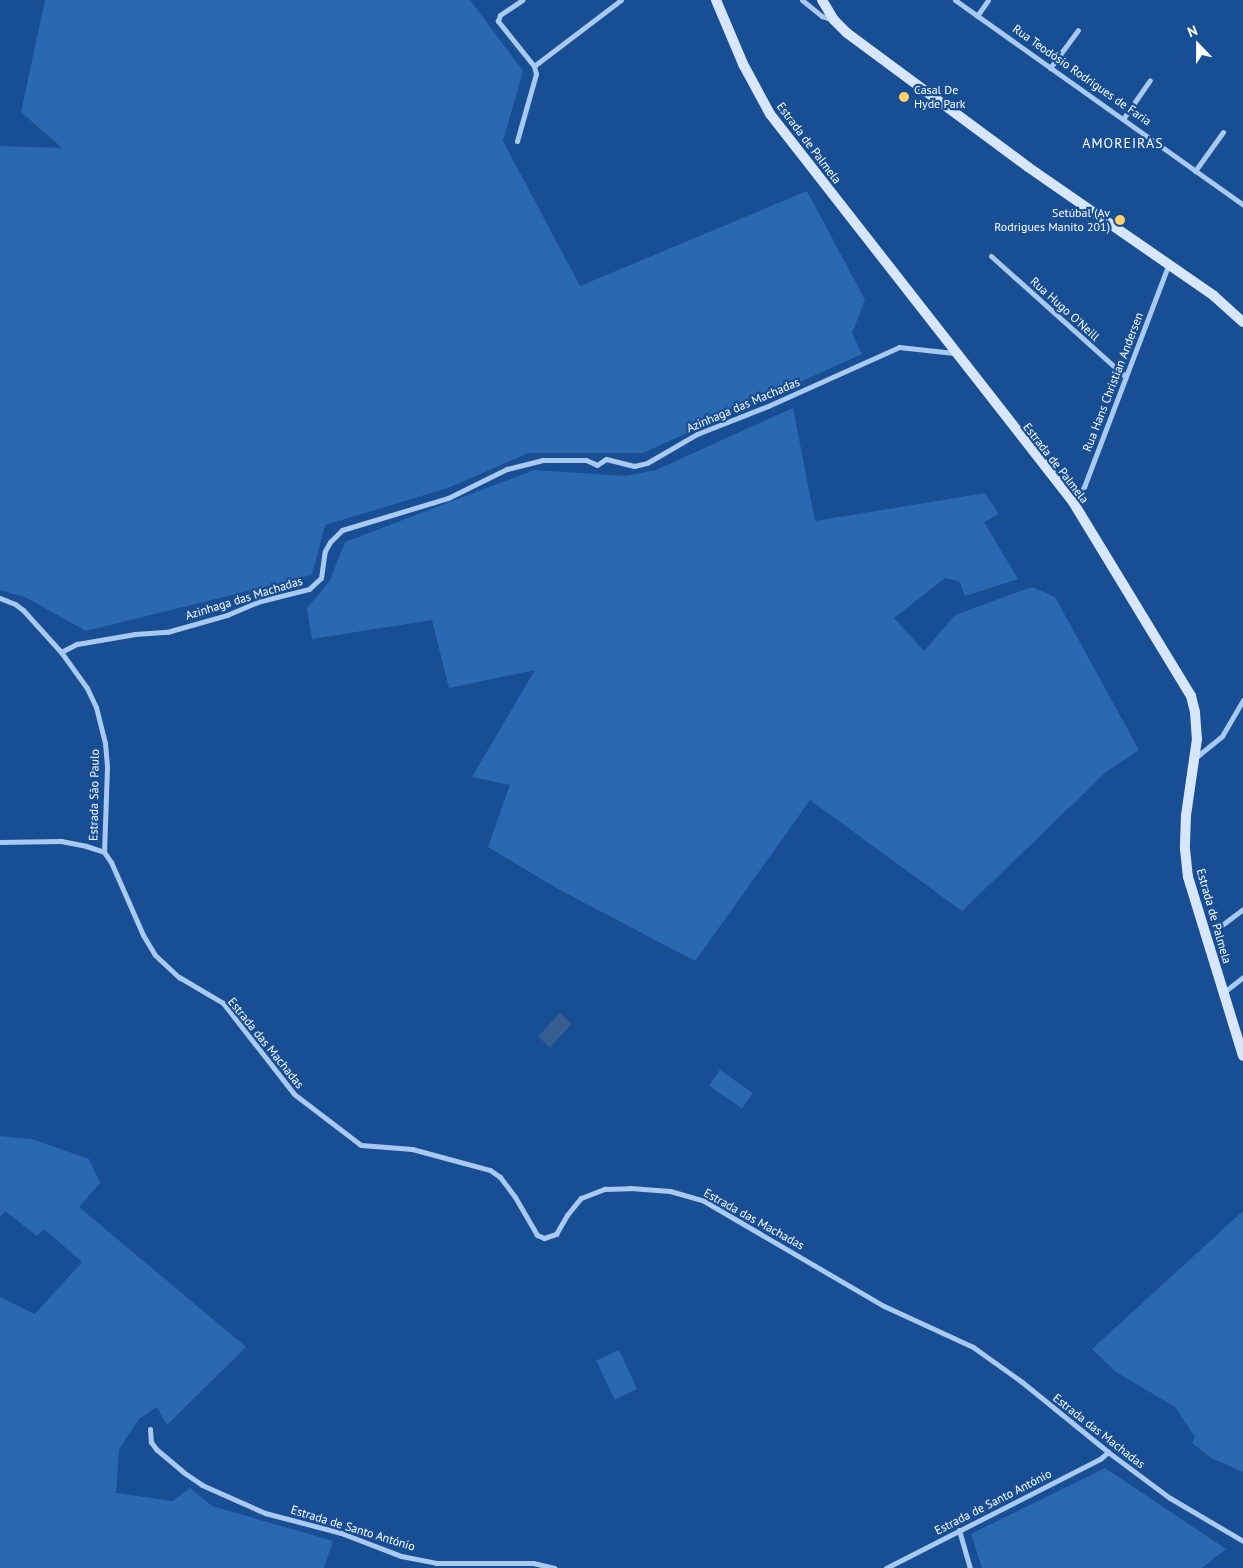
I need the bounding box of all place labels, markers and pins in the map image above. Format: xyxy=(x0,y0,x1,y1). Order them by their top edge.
place label: Casal De Hyde Park xyxy=(914,83,965,111)
marker: Casal De Hyde Park xyxy=(898,91,910,103)
place label: Setúbal (Av Rodrigues Manito 201) xyxy=(994,206,1110,234)
marker: Setúbal (Av Rodrigues Manito 201) xyxy=(1114,214,1126,226)

